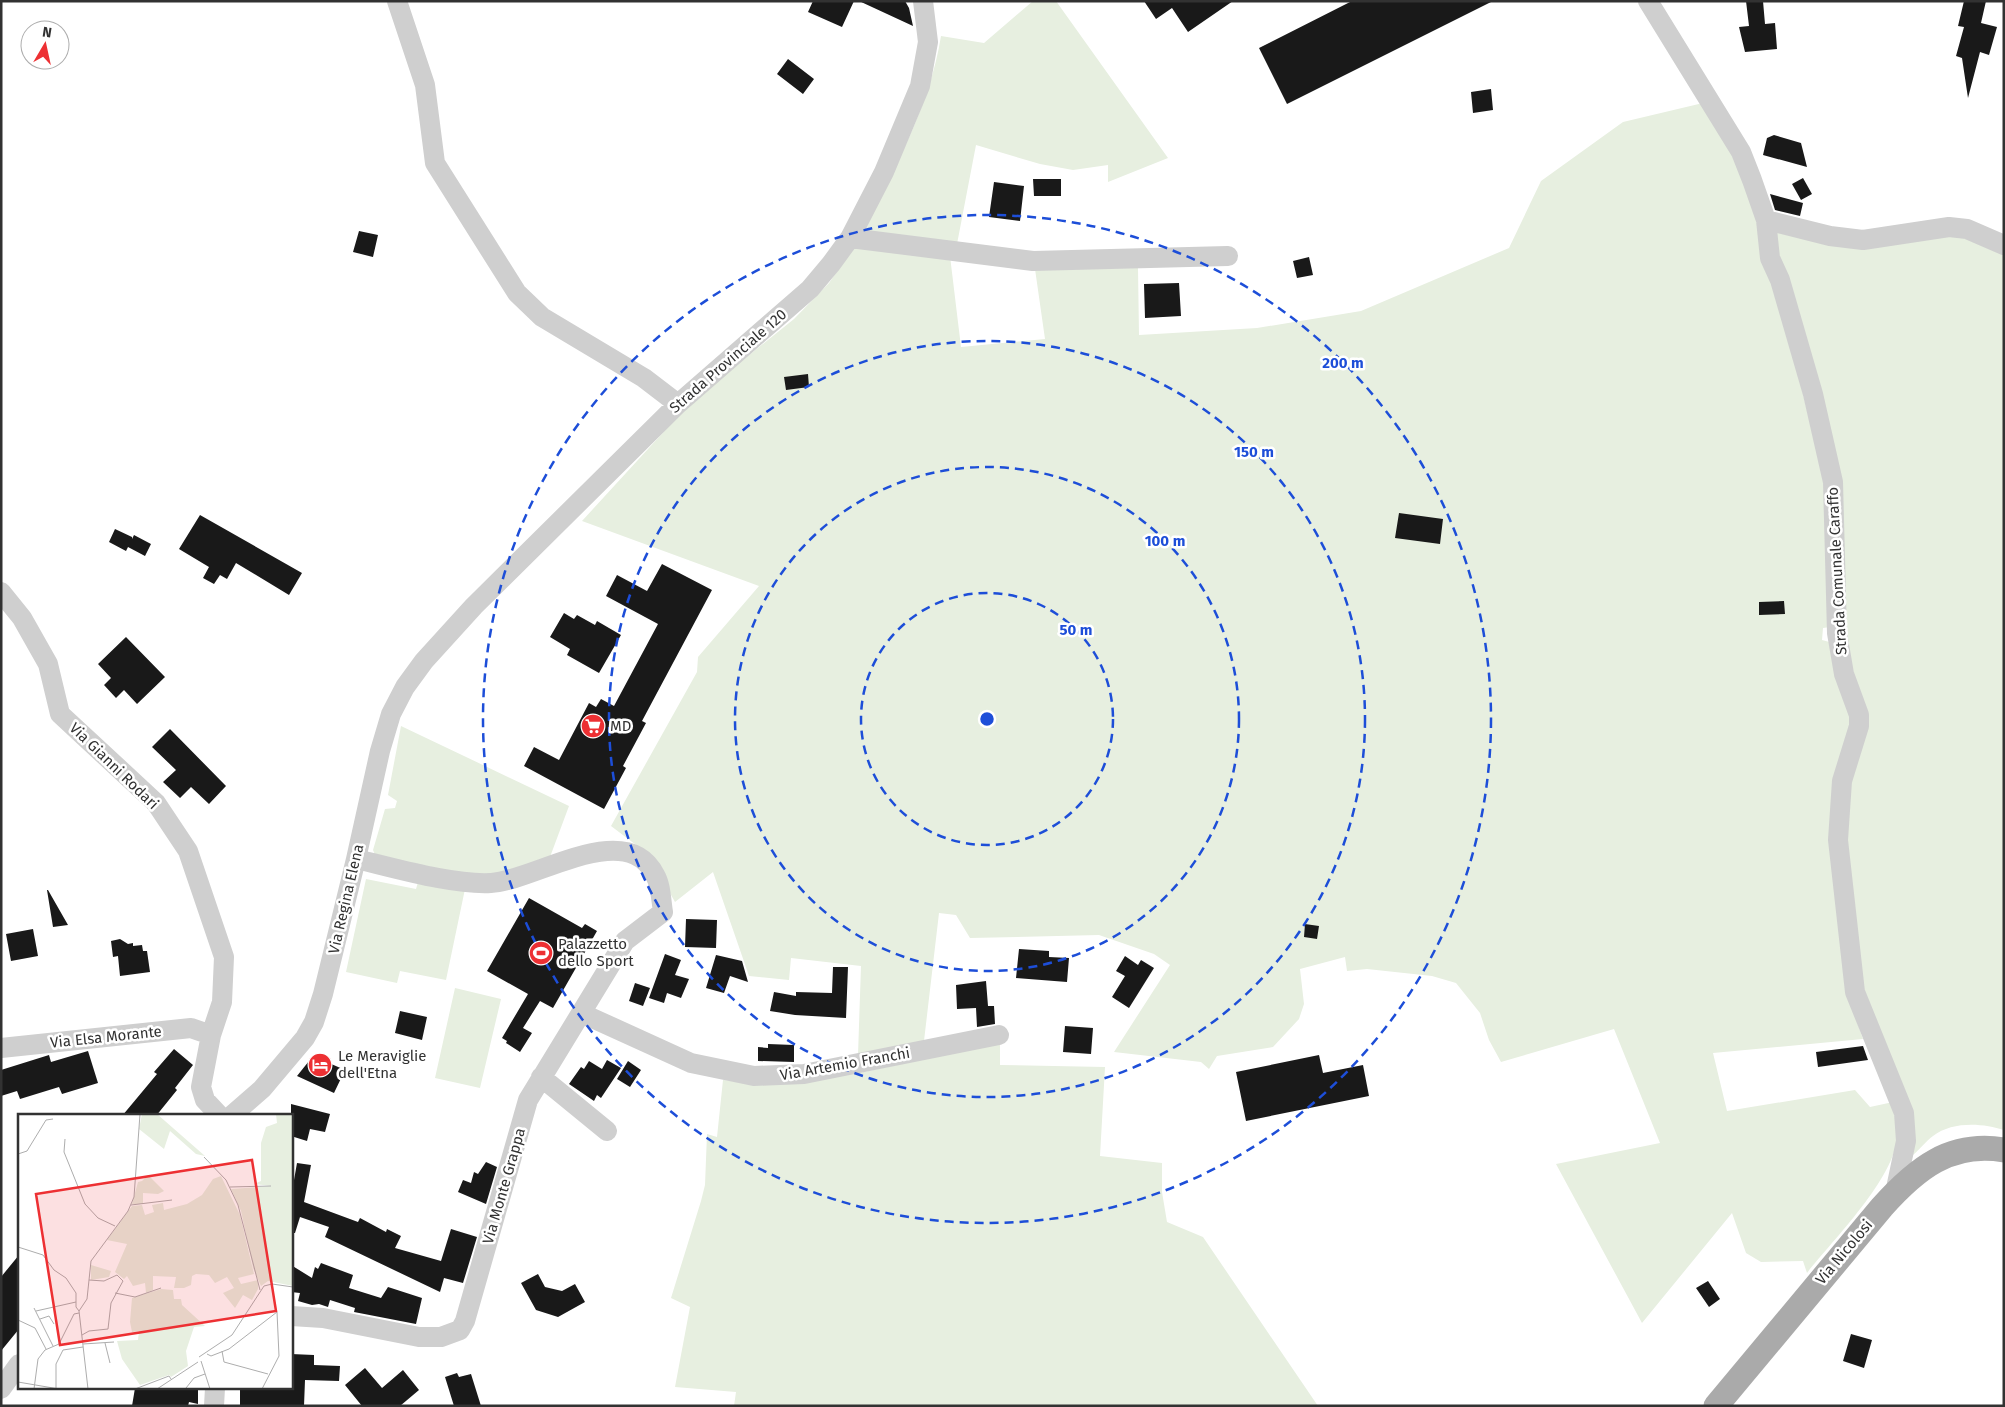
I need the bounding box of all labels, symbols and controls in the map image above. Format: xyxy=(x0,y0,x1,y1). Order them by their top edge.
north arrow xyxy=(20,20,70,70)
text: N xyxy=(41,24,53,42)
street label: Strada Provinciale 120 xyxy=(666,305,790,417)
text: 200 m xyxy=(1322,354,1364,372)
text: 150 m xyxy=(1234,443,1274,461)
street label: Strada Comunale Caraffo xyxy=(1824,486,1850,656)
text: 100 m xyxy=(1145,532,1185,550)
text: 50 m xyxy=(1059,621,1093,639)
centre of rings xyxy=(978,710,996,728)
supermarket icon: MD xyxy=(580,713,606,739)
place label: MD xyxy=(610,717,631,735)
street label: Via Gianni Rodari xyxy=(66,719,162,813)
street label: Via Regina Elena xyxy=(325,842,367,956)
place label: Palazzetto dello Sport xyxy=(558,935,634,970)
sports icon: Palazzetto dello Sport xyxy=(528,940,554,966)
street label: Via Elsa Morante xyxy=(49,1022,163,1052)
street label: Via Artemio Franchi xyxy=(779,1044,911,1084)
place label: Le Meraviglie dell'Etna xyxy=(338,1047,427,1082)
hotel icon: Le Meraviglie dell'Etna xyxy=(307,1052,333,1078)
inset map xyxy=(18,1114,292,1390)
street label: Via Monte Grappa xyxy=(479,1126,529,1246)
street label: Via Nicolosi xyxy=(1812,1216,1876,1288)

